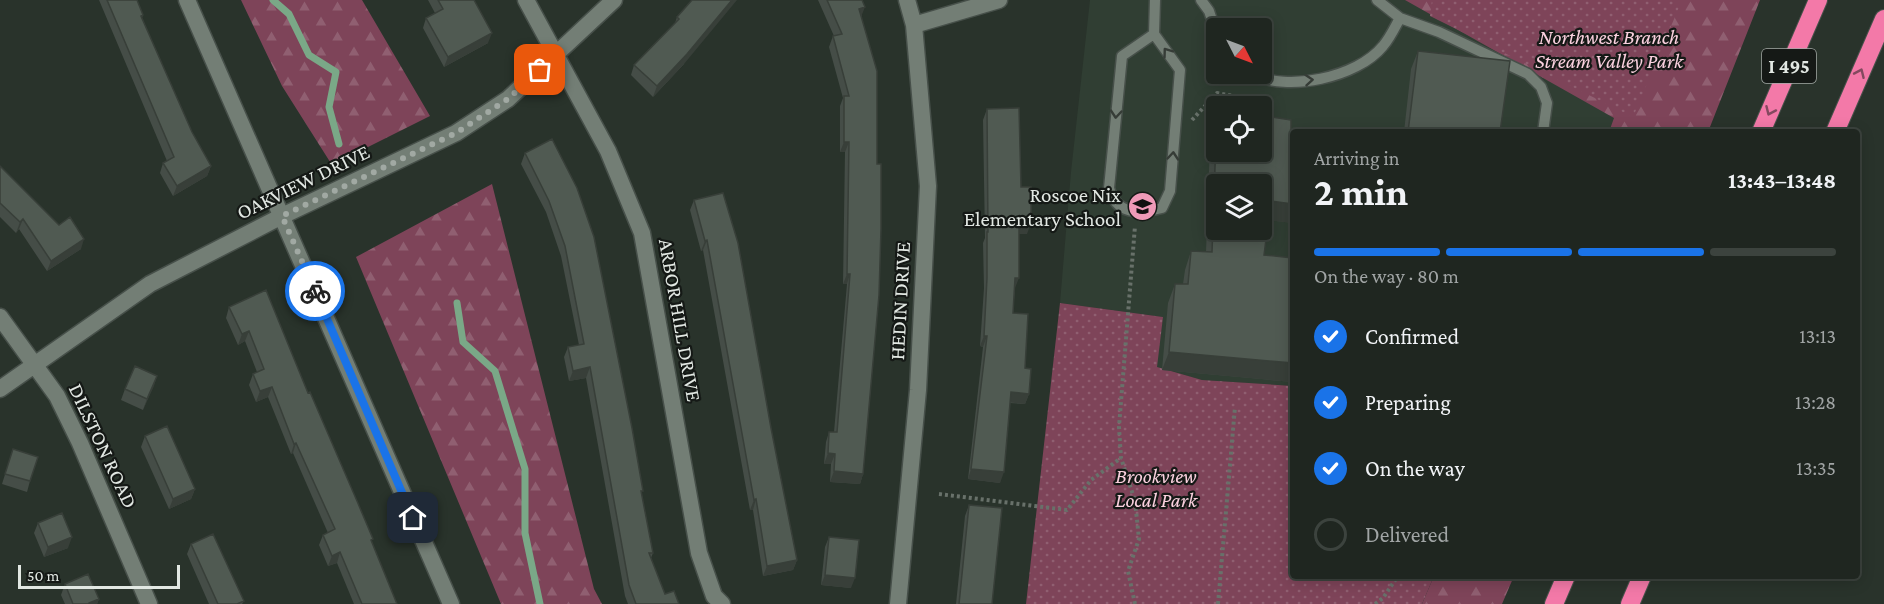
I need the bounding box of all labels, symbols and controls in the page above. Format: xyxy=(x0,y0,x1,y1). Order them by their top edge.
north arrow xyxy=(1206,18,1272,84)
map controls xyxy=(1206,18,1272,240)
park label: Northwest Branch Stream Valley Park xyxy=(1535,25,1684,73)
pin xyxy=(514,44,565,95)
one-way arrow xyxy=(1163,48,1174,59)
road number: I 495 xyxy=(1762,49,1816,83)
icon: bag xyxy=(523,53,556,86)
one-way arrow xyxy=(1853,68,1865,79)
one-way arrow xyxy=(1304,74,1313,87)
button: locate xyxy=(1206,96,1272,162)
one-way arrow xyxy=(1765,105,1777,116)
one-way arrow xyxy=(1110,109,1123,118)
street label: OAKVIEW DRIVE xyxy=(233,139,373,225)
text: Arriving in xyxy=(1314,147,1399,169)
one-way arrow xyxy=(1166,151,1179,160)
text: 13:43–13:48 xyxy=(1728,168,1836,193)
text: 2 min xyxy=(1314,170,1408,213)
button: layers xyxy=(1206,174,1272,240)
place label: Roscoe Nix Elementary School xyxy=(964,183,1121,231)
school or university icon: Roscoe Nix Elementary School xyxy=(1126,191,1158,223)
street label: ARBOR HILL DRIVE xyxy=(654,237,706,403)
street label: HEDIN DRIVE xyxy=(885,241,915,361)
courier xyxy=(285,261,345,321)
text: On the way · 80 m xyxy=(1314,265,1459,287)
icon: bike xyxy=(299,275,332,308)
icon: check xyxy=(1314,320,1347,353)
text: Confirmed xyxy=(1365,324,1459,349)
text: 13:13 xyxy=(1799,325,1836,347)
street label: DILSTON ROAD xyxy=(64,380,142,512)
icon: check xyxy=(1314,386,1347,419)
text: Preparing xyxy=(1365,390,1451,415)
text: 13:28 xyxy=(1795,391,1836,413)
icon: check xyxy=(1314,452,1347,485)
text: On the way xyxy=(1365,456,1465,481)
text: 13:35 xyxy=(1796,457,1836,479)
park label: Brookview Local Park xyxy=(1115,464,1198,512)
pin xyxy=(387,492,438,543)
icon: home xyxy=(396,501,429,534)
text: Delivered xyxy=(1365,522,1449,547)
scale bar xyxy=(18,562,180,590)
text: 50 m xyxy=(27,567,59,584)

